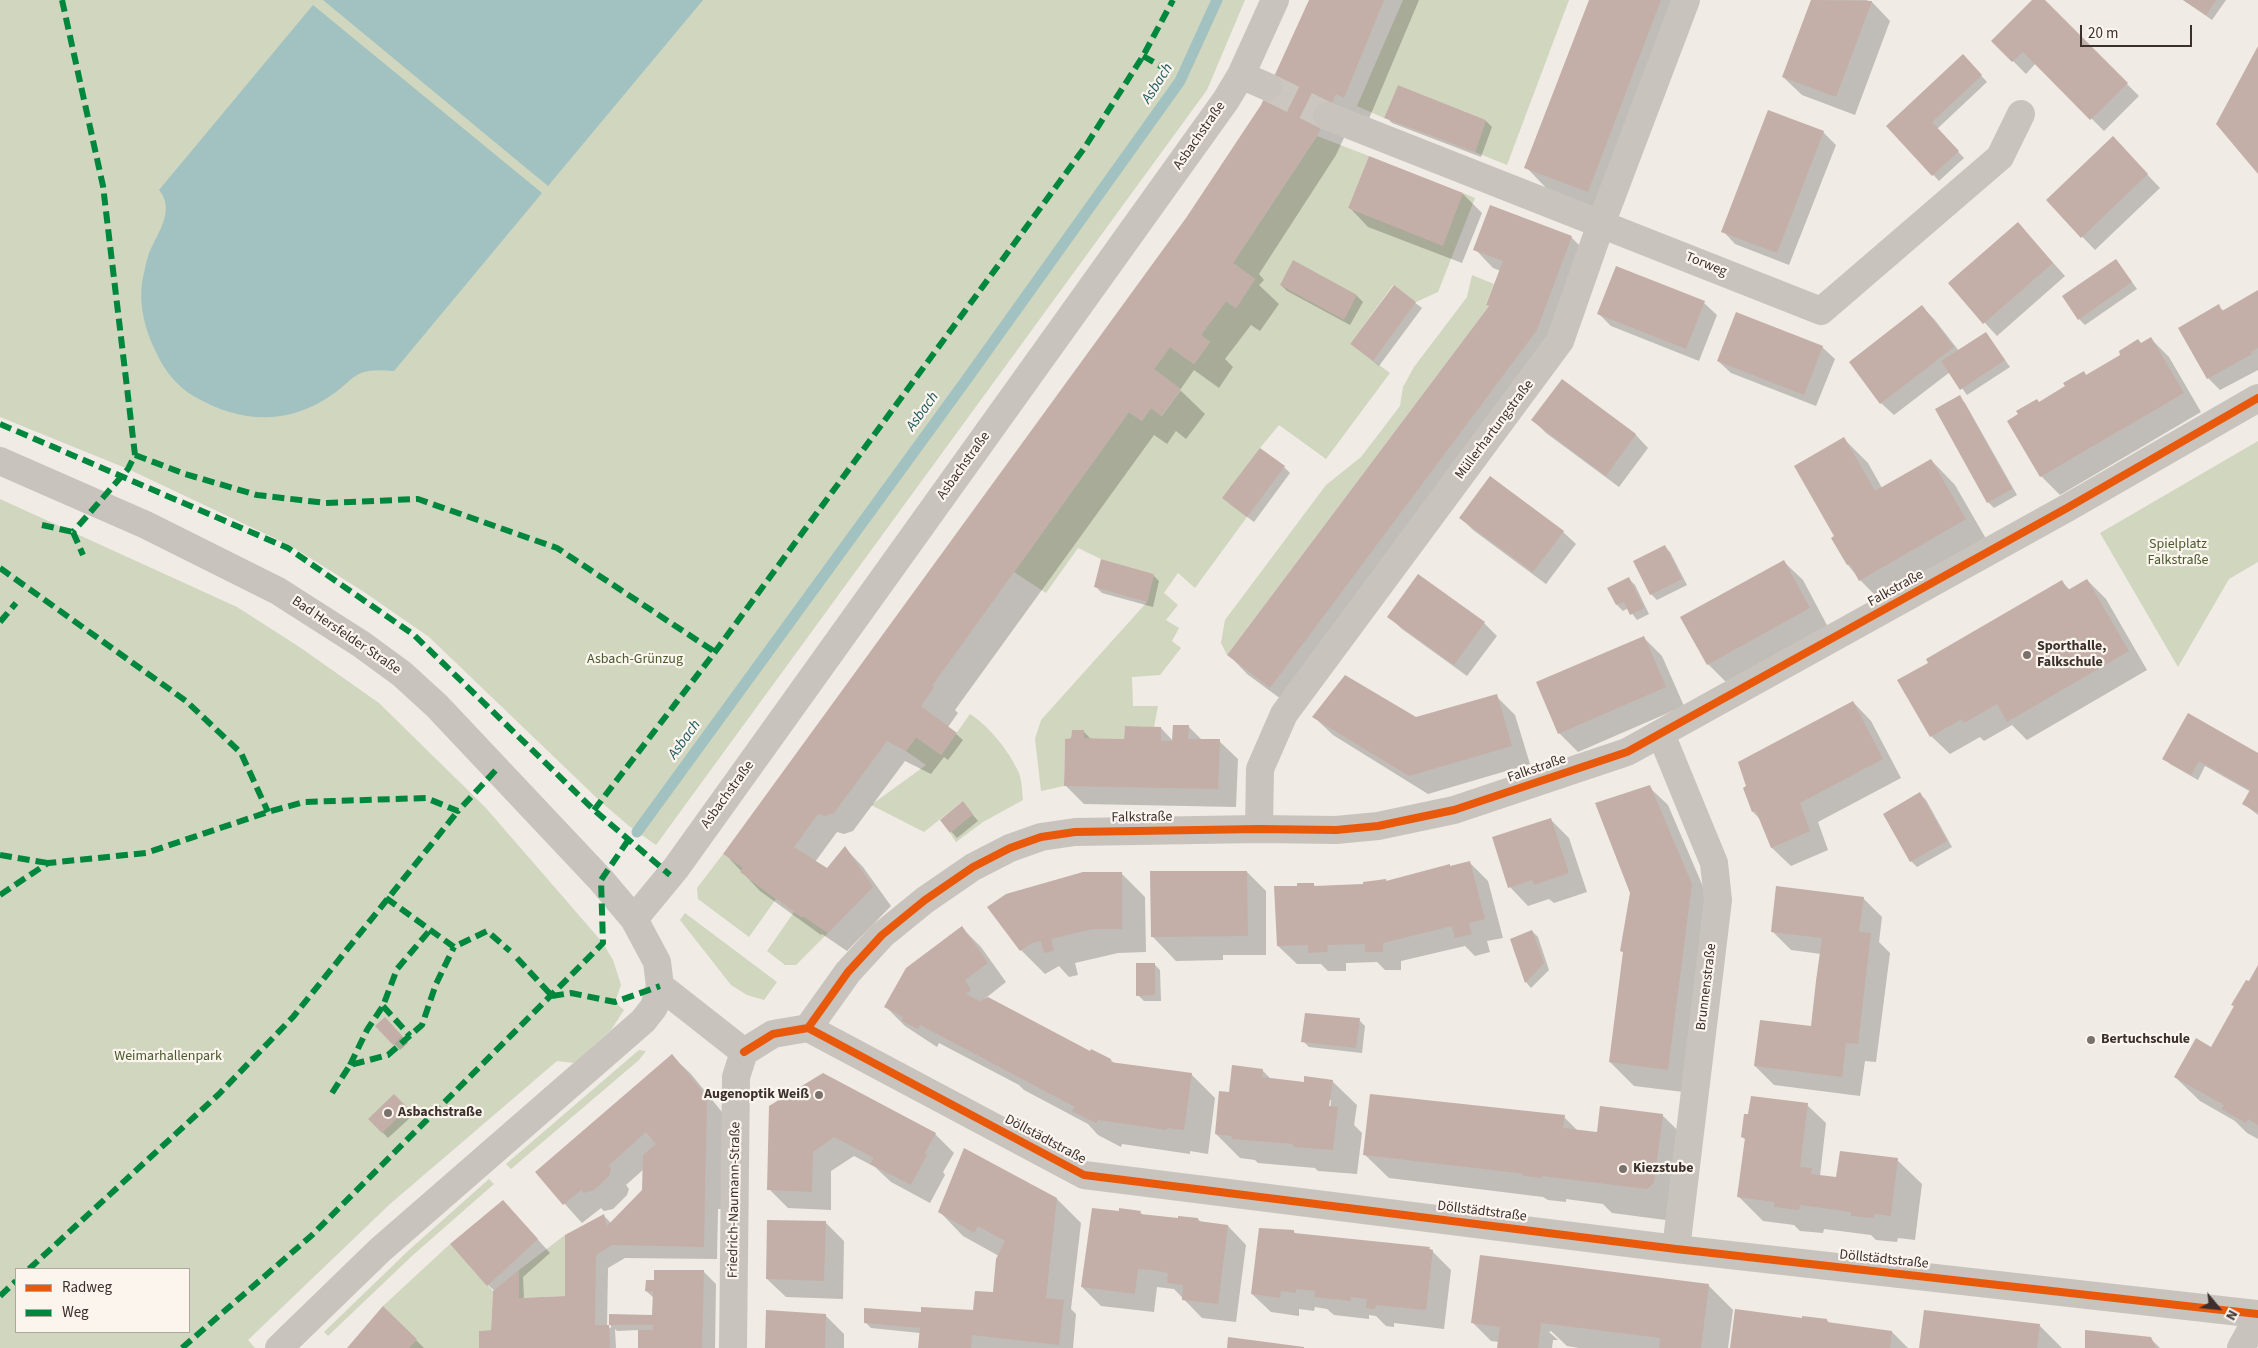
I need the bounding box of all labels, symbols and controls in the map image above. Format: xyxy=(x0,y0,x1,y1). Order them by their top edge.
scale bar xyxy=(2083,15,2196,47)
text: 20 m xyxy=(2088,23,2118,44)
water label: Asbach xyxy=(1138,61,1178,107)
street label: Asbachstraße xyxy=(1170,99,1230,173)
street label: Torweg xyxy=(1683,249,1729,281)
street label: Müllerhartungstraße xyxy=(1452,377,1538,483)
water label: Asbach xyxy=(903,389,943,435)
street label: Asbachstraße xyxy=(934,429,994,503)
park label: Spielplatz Falkstraße xyxy=(2148,537,2208,570)
street label: Falkstraße xyxy=(1865,567,1927,611)
street label: Bad Hersfelder Straße xyxy=(288,593,404,679)
place label: Sporthalle, Falkschule xyxy=(2037,639,2106,672)
marker: Sporthalle, Falkschule xyxy=(2021,649,2033,661)
park label: Asbach-Grünzug xyxy=(587,652,683,668)
water label: Asbach xyxy=(665,717,705,763)
street label: Falkstraße xyxy=(1505,751,1569,787)
street label: Asbachstraße xyxy=(698,758,758,832)
street label: Falkstraße xyxy=(1111,809,1173,827)
street label: Brunnenstraße xyxy=(1693,943,1721,1031)
place label: Bertuchschule xyxy=(2101,1032,2190,1048)
marker: Bertuchschule xyxy=(2085,1034,2097,1046)
park label: Weimarhallenpark xyxy=(114,1049,222,1065)
place label: Augenoptik Weiß xyxy=(704,1087,809,1103)
marker: Augenoptik Weiß xyxy=(813,1089,825,1101)
place label: Asbachstraße xyxy=(398,1105,482,1121)
marker: Asbachstraße xyxy=(382,1107,394,1119)
street label: Döllstädtstraße xyxy=(1001,1112,1089,1168)
street label: Friedrich-Naumann-Straße xyxy=(725,1122,745,1278)
place label: Kiezstube xyxy=(1633,1161,1694,1177)
marker: Kiezstube xyxy=(1617,1163,1629,1175)
street label: Döllstädtstraße xyxy=(1436,1198,1528,1226)
street label: Döllstädtstraße xyxy=(1839,1247,1929,1273)
legend xyxy=(15,1268,190,1333)
text: Radweg xyxy=(62,1277,112,1298)
north arrow xyxy=(2193,1283,2243,1333)
text: Weg xyxy=(62,1302,89,1323)
text: N xyxy=(2220,1306,2242,1324)

